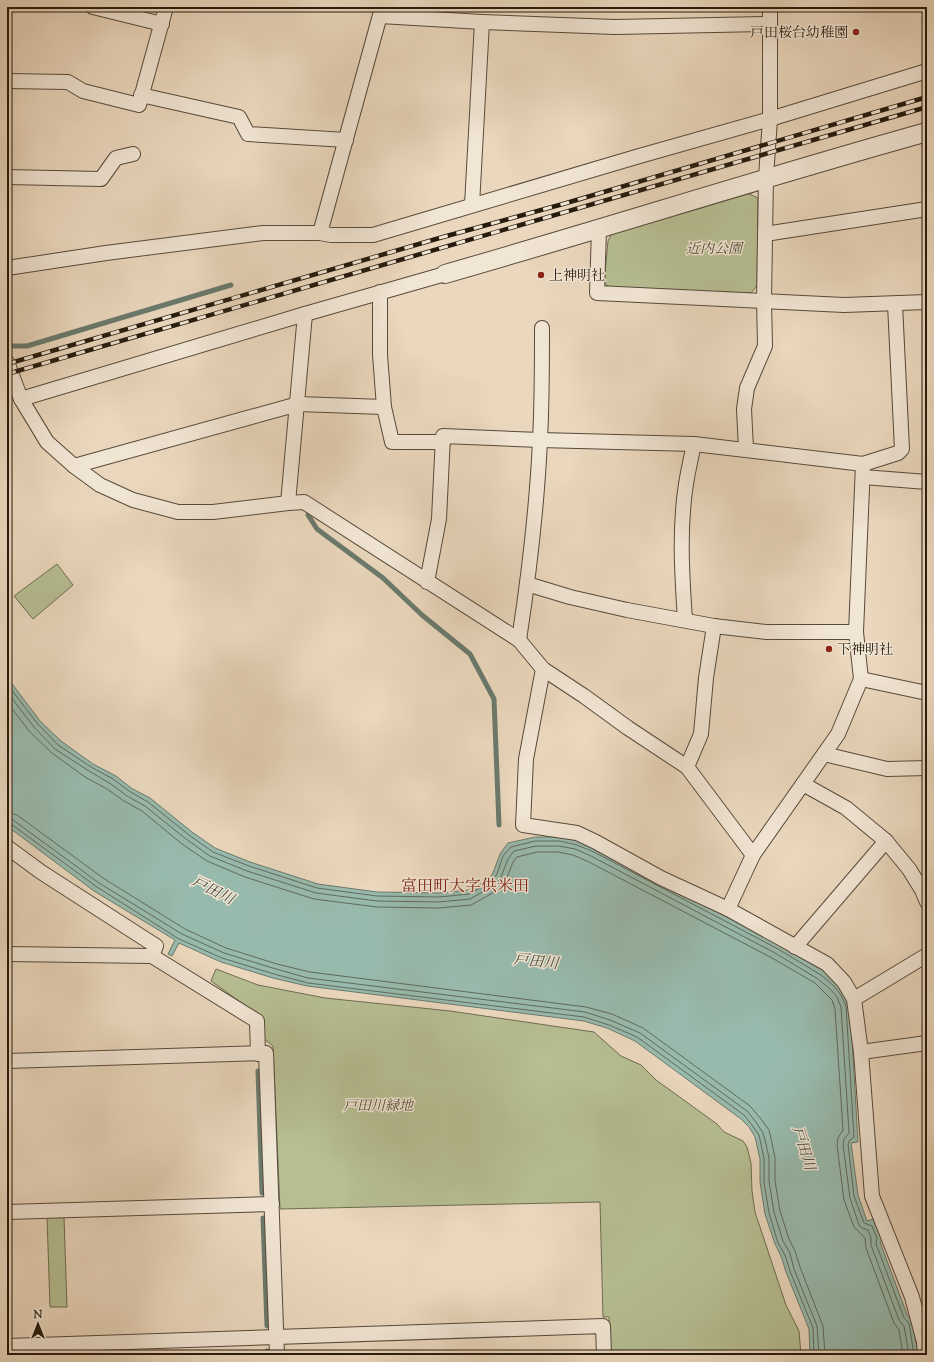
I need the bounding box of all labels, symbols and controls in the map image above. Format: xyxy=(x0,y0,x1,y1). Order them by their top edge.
place label: 戸田桜台幼稚園 xyxy=(750,24,848,44)
marker: 戸田桜台幼稚園 xyxy=(851,27,861,37)
park label: 近内公園 xyxy=(686,240,744,260)
place label: 上神明社 xyxy=(549,267,605,287)
marker: 上神明社 xyxy=(536,270,546,280)
place label: 下神明社 xyxy=(837,641,893,661)
marker: 下神明社 xyxy=(824,644,834,654)
water label: 戸田川 xyxy=(187,872,239,912)
district label: 富田町大字供米田 xyxy=(401,876,529,899)
water label: 戸田川 xyxy=(512,950,561,975)
park label: 戸田川緑地 xyxy=(343,1097,415,1117)
water label: 戸田川 xyxy=(786,1124,820,1175)
north arrow xyxy=(18,1304,58,1344)
text: N xyxy=(33,1307,43,1323)

